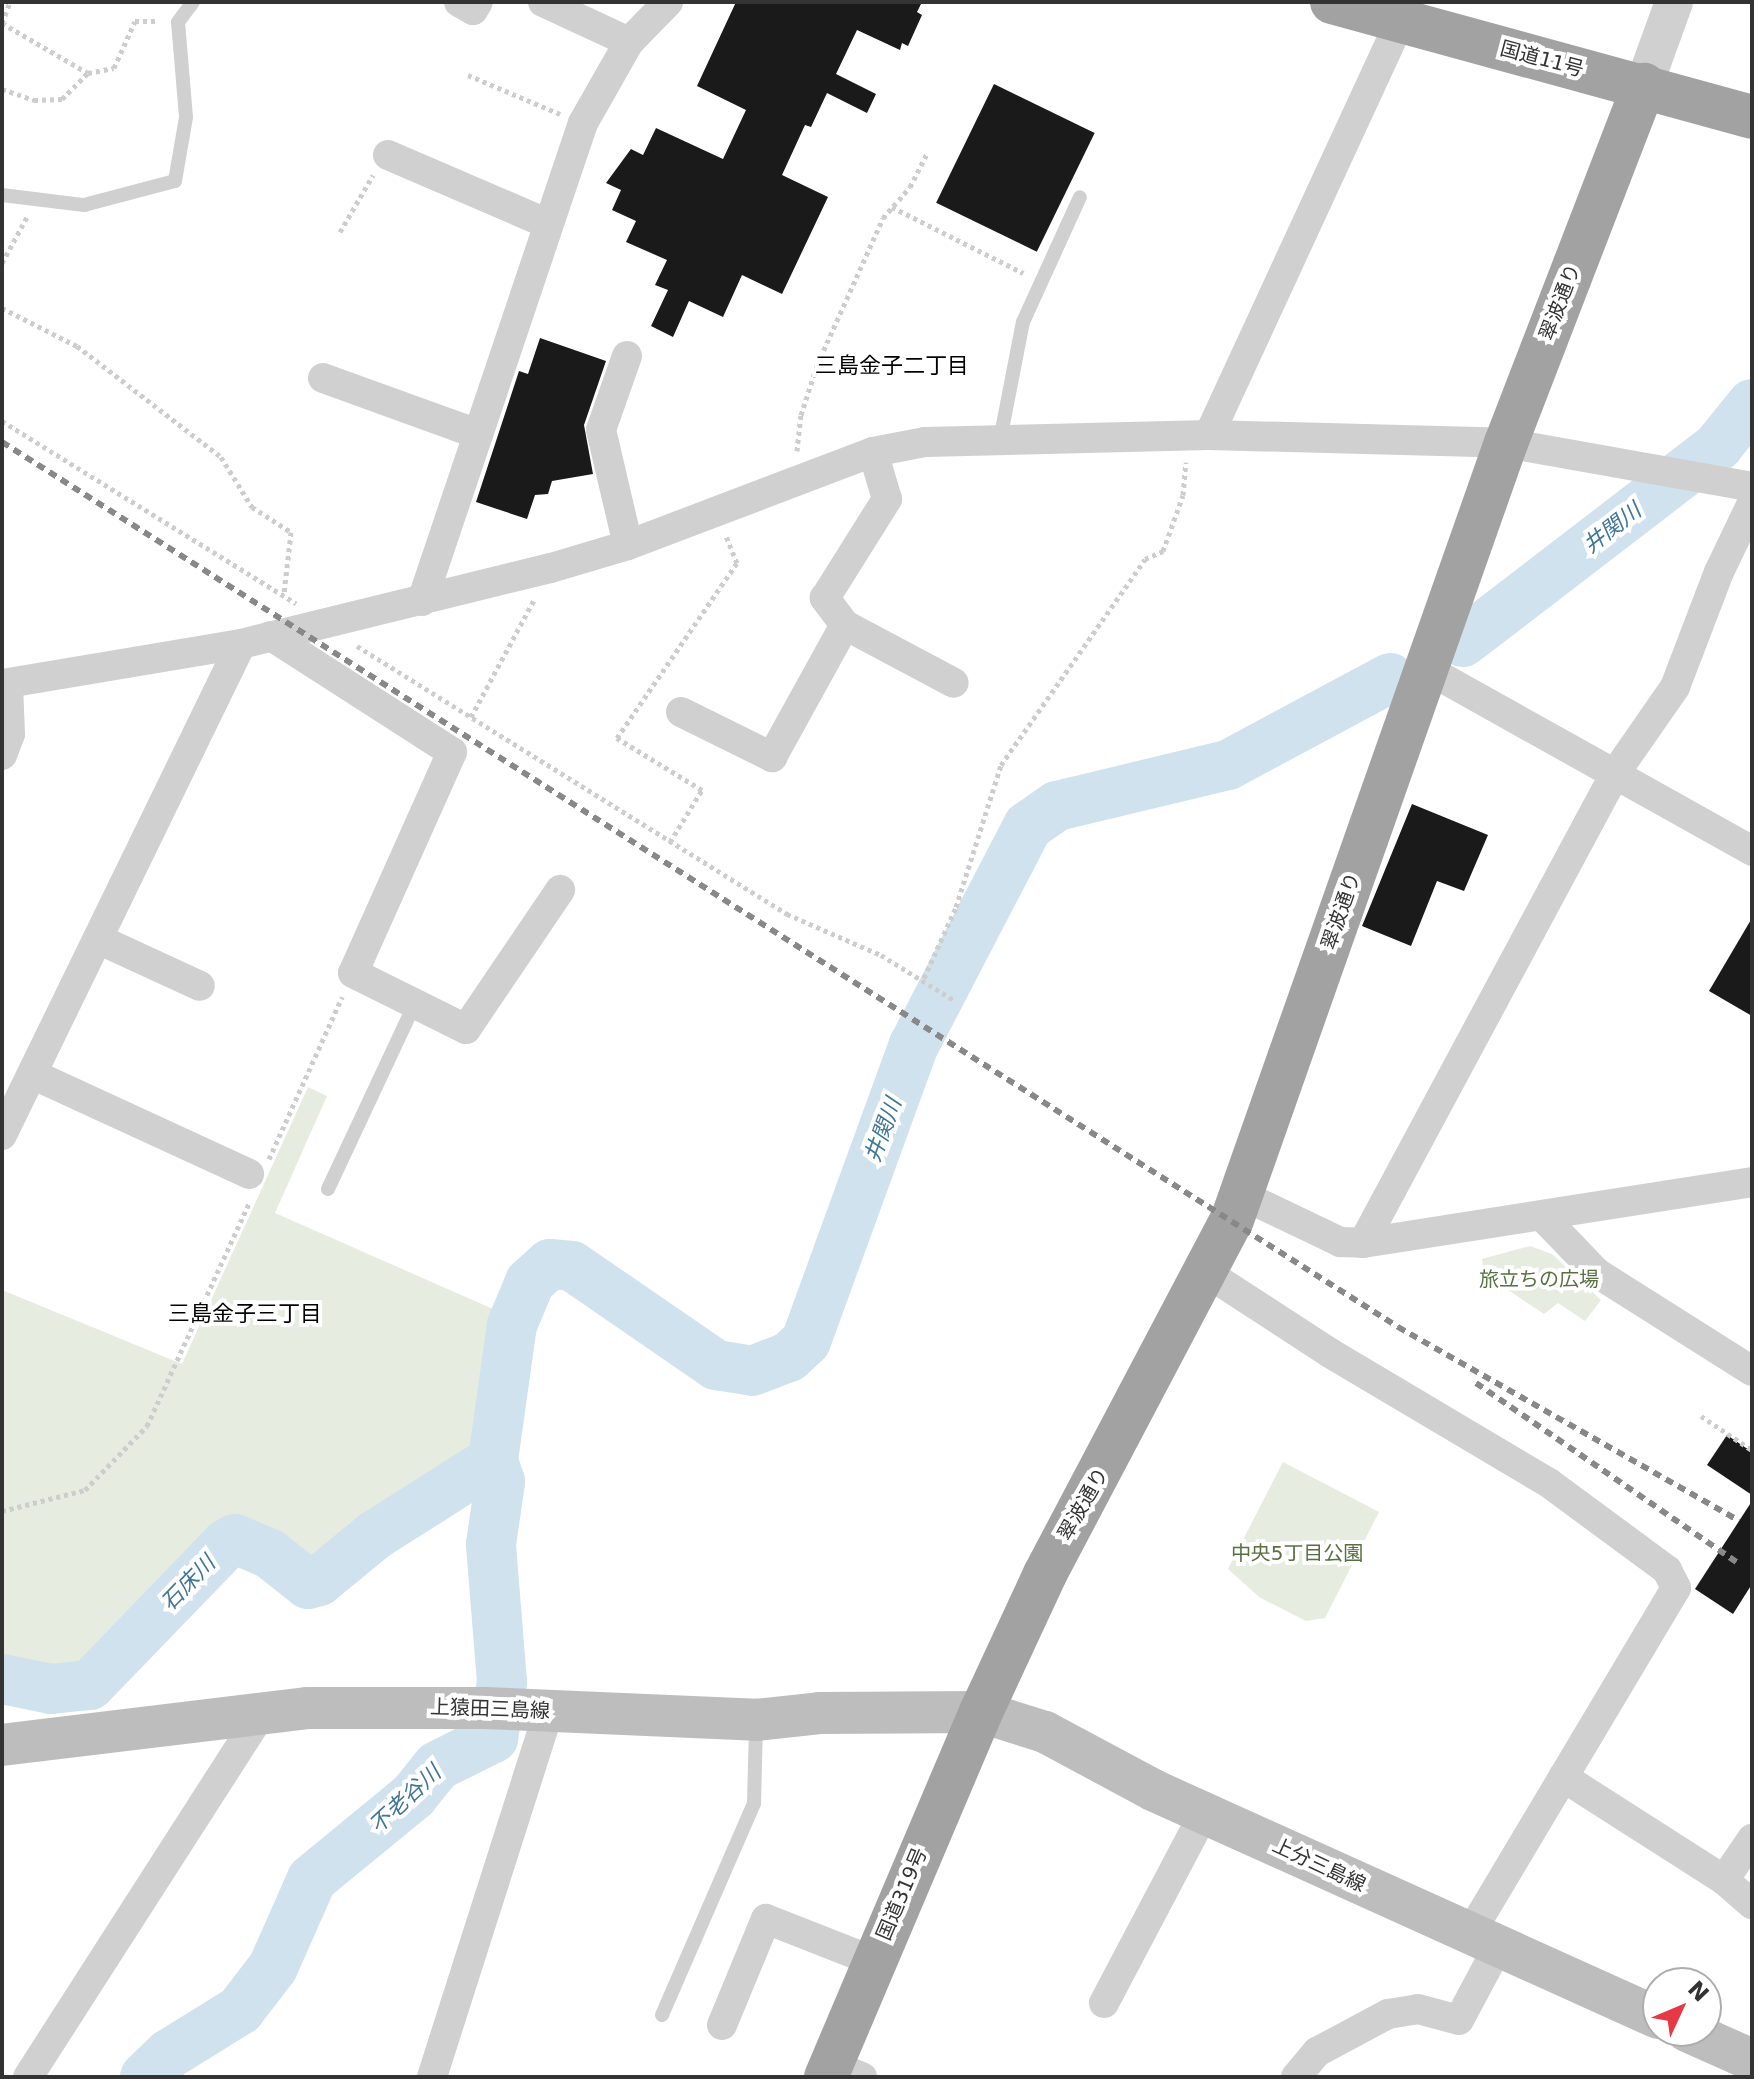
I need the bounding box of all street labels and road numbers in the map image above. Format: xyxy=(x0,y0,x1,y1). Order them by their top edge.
street label: 国道11号 xyxy=(1498,36,1586,82)
street label: 翠波通り xyxy=(1534,260,1586,344)
street label: 翠波通り xyxy=(1317,869,1365,953)
street label: 翠波通り xyxy=(1053,1463,1113,1545)
street label: 上猿田三島線 xyxy=(430,1695,550,1723)
street label: 上分三島線 xyxy=(1269,1833,1369,1897)
street label: 国道319号 xyxy=(872,1844,932,1944)

